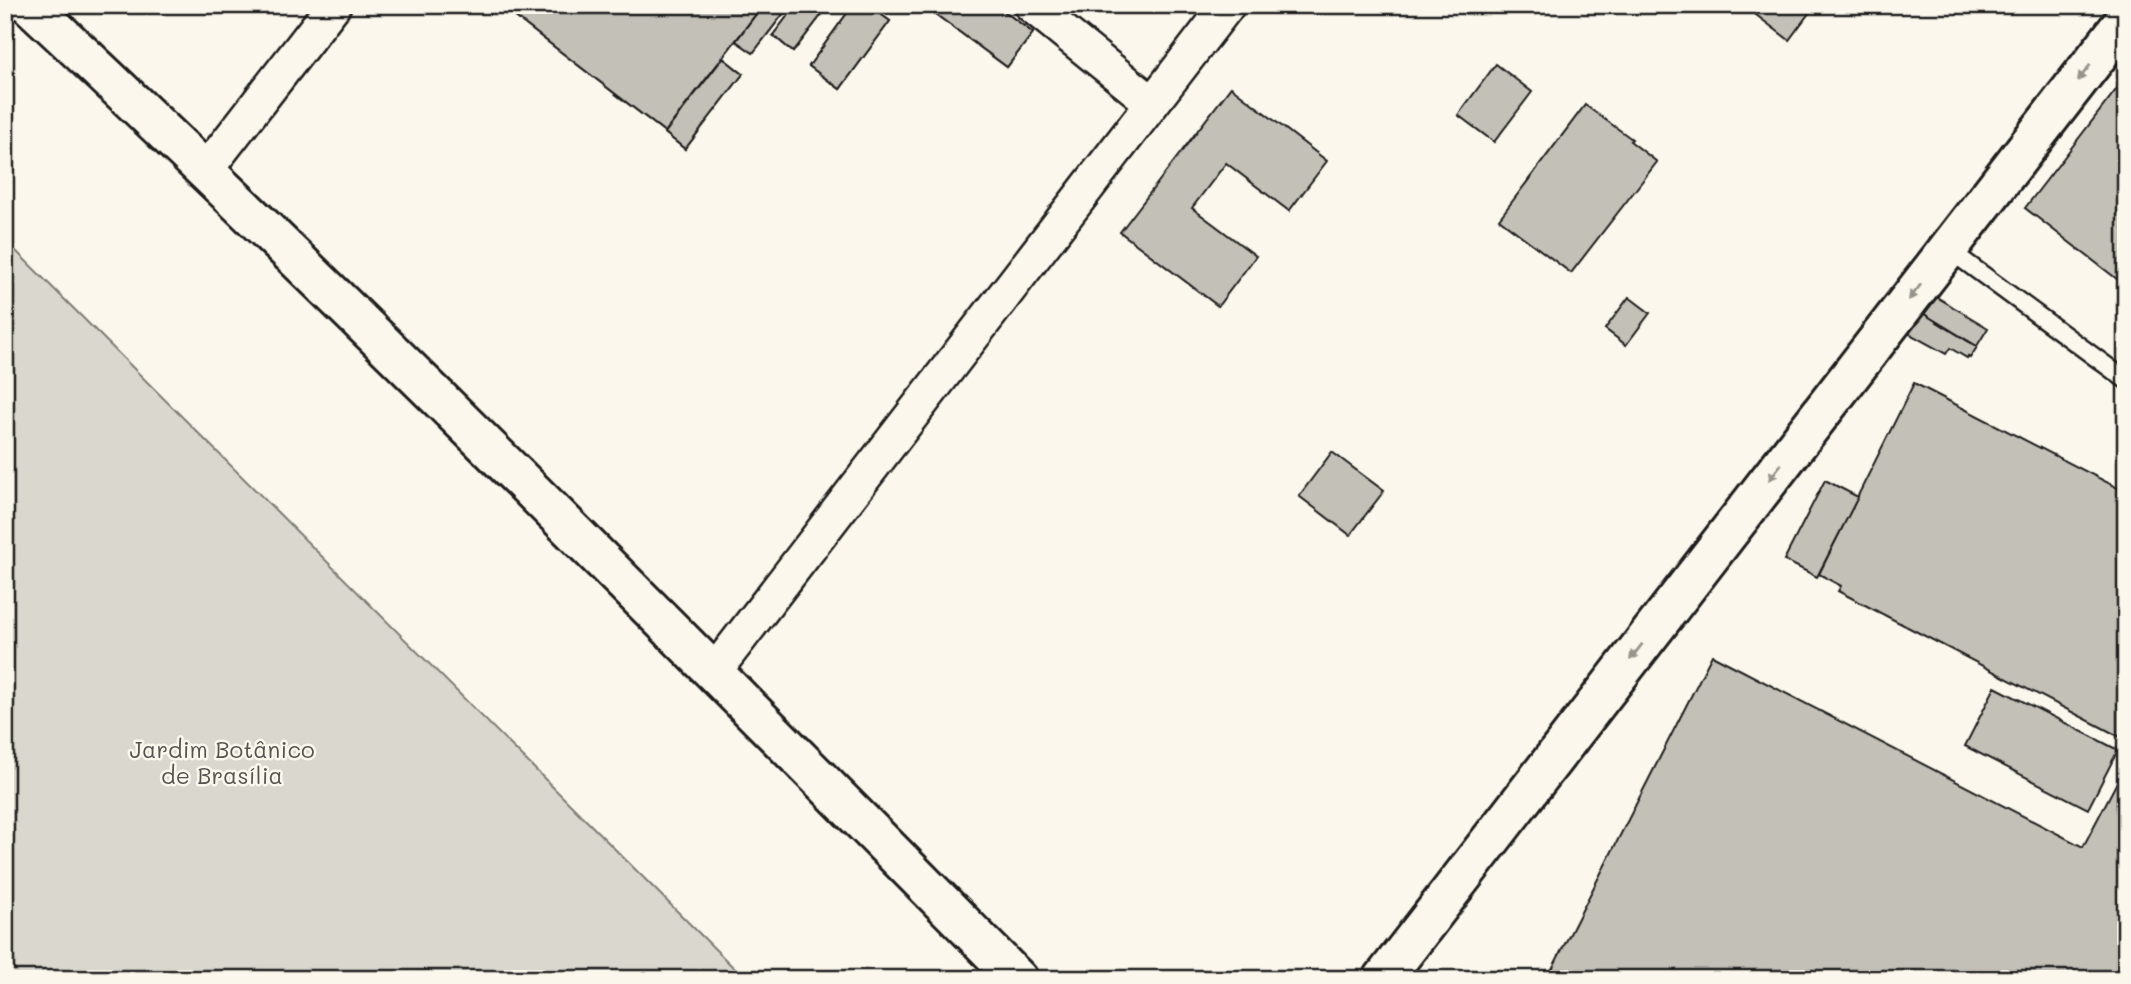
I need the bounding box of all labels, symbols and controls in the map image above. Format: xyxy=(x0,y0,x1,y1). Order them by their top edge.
one-way arrow xyxy=(2076,64,2091,82)
one-way arrow xyxy=(1908,283,1922,301)
one-way arrow xyxy=(1768,462,1783,480)
one-way arrow xyxy=(1629,642,1644,660)
park label: Jardim Botânico de Brasília xyxy=(129,734,315,790)

